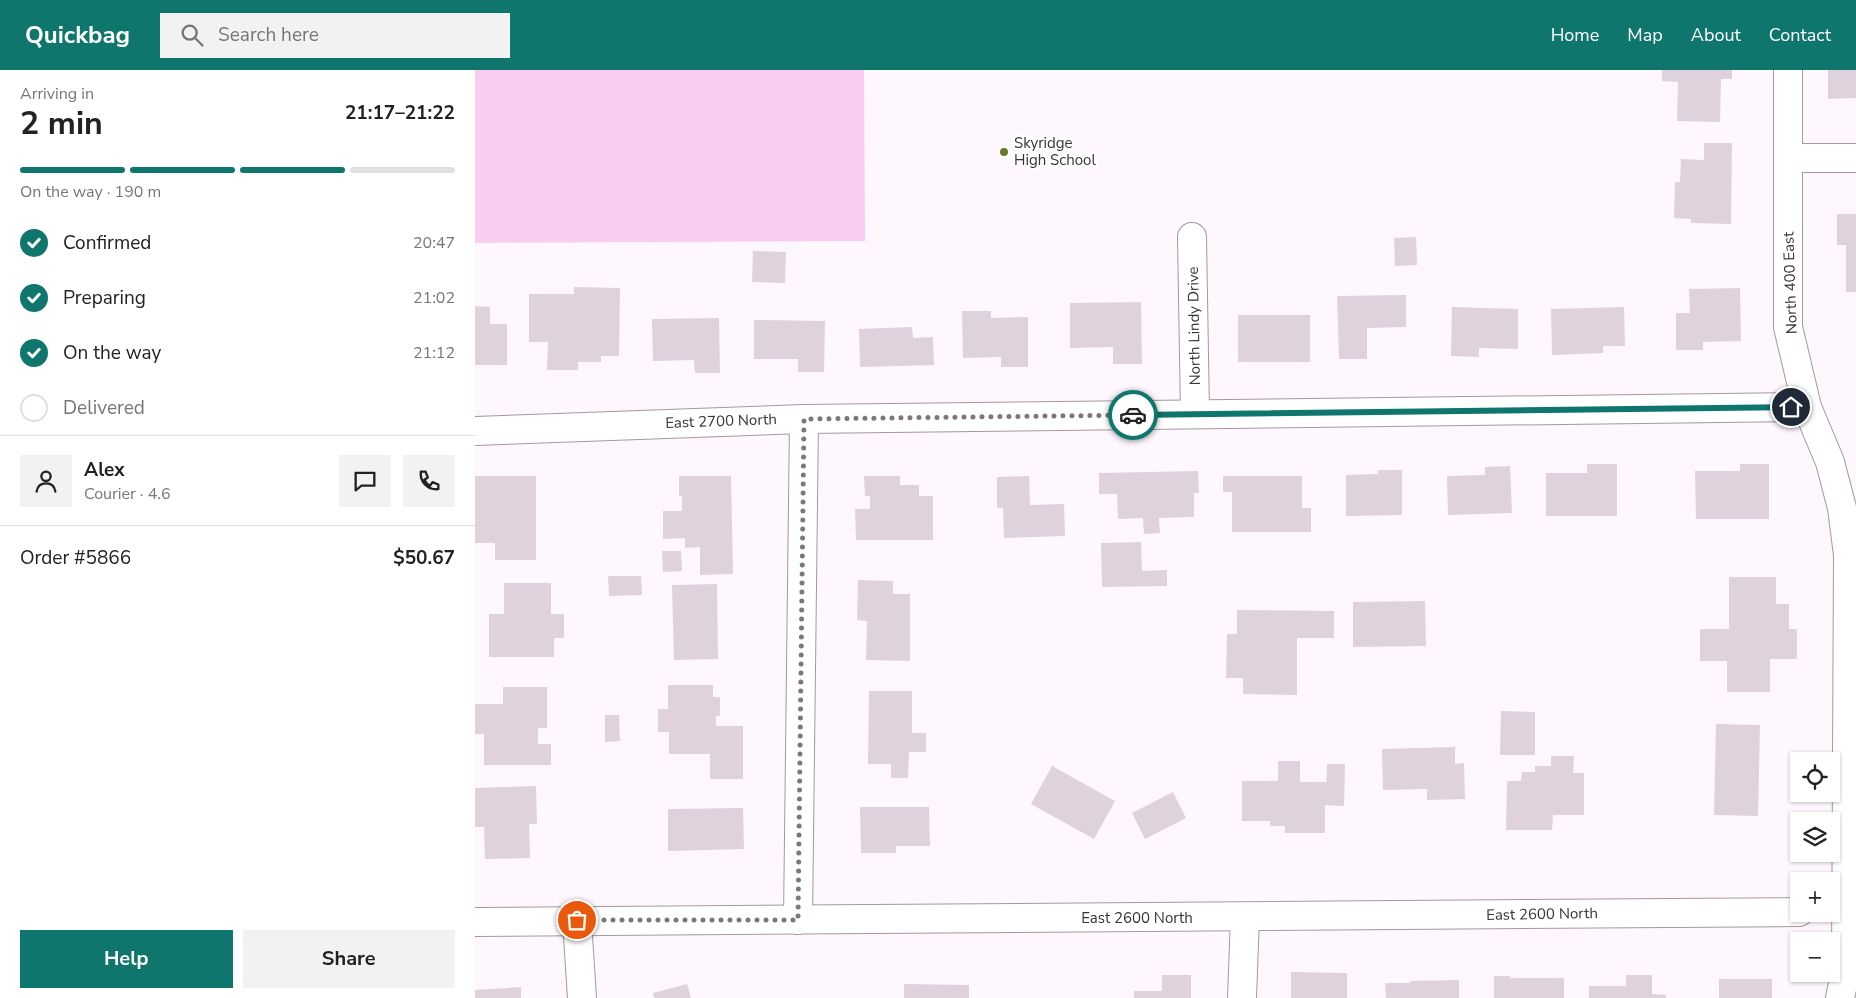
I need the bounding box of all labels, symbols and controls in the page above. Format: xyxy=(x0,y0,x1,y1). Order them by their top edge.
search box xyxy=(160,13,510,58)
text: Quickbag xyxy=(25,19,130,51)
icon: search xyxy=(178,21,206,49)
text: Search here xyxy=(218,22,319,48)
text: Home xyxy=(1551,23,1599,47)
text: Map xyxy=(1627,23,1663,47)
text: About xyxy=(1691,23,1741,47)
text: Contact xyxy=(1769,23,1831,47)
text: Arriving in xyxy=(20,83,94,105)
text: 21:17–21:22 xyxy=(345,100,455,126)
text: 2 min xyxy=(20,102,103,145)
place label: Skyridge High School xyxy=(1014,133,1096,170)
marker: Skyridge High School xyxy=(998,146,1010,158)
text: On the way · 190 m xyxy=(20,181,161,203)
icon: check xyxy=(20,229,48,257)
text: Confirmed xyxy=(63,230,151,256)
street label: North 400 East xyxy=(1778,231,1802,335)
text: 20:47 xyxy=(413,232,455,254)
street label: North Lindy Drive xyxy=(1183,266,1205,386)
icon: check xyxy=(20,284,48,312)
text: Preparing xyxy=(63,285,146,311)
text: 21:02 xyxy=(413,287,455,309)
icon: check xyxy=(20,339,48,367)
text: On the way xyxy=(63,340,161,366)
text: 21:12 xyxy=(413,342,455,364)
pin xyxy=(1770,386,1812,428)
courier xyxy=(1108,390,1158,440)
icon: home xyxy=(1777,393,1805,421)
text: Delivered xyxy=(63,395,145,421)
icon: car xyxy=(1119,401,1147,429)
street label: East 2700 North xyxy=(665,409,777,433)
button: person xyxy=(20,455,72,507)
button: chat xyxy=(339,455,391,507)
button: phone xyxy=(403,455,455,507)
text: Alex xyxy=(84,457,125,483)
text: Courier · 4.6 xyxy=(84,483,170,505)
text: Order #5866 xyxy=(20,545,131,571)
text: $50.67 xyxy=(393,545,455,571)
map controls xyxy=(1790,752,1840,982)
button: locate xyxy=(1790,752,1840,802)
button: layers xyxy=(1790,812,1840,862)
button: + xyxy=(1790,872,1840,922)
pin xyxy=(556,899,598,941)
street label: East 2600 North xyxy=(1486,903,1598,925)
icon: bag xyxy=(563,906,591,934)
street label: East 2600 North xyxy=(1081,908,1193,928)
button: Help xyxy=(20,930,233,988)
button: Share xyxy=(243,930,455,988)
button: − xyxy=(1790,932,1840,982)

